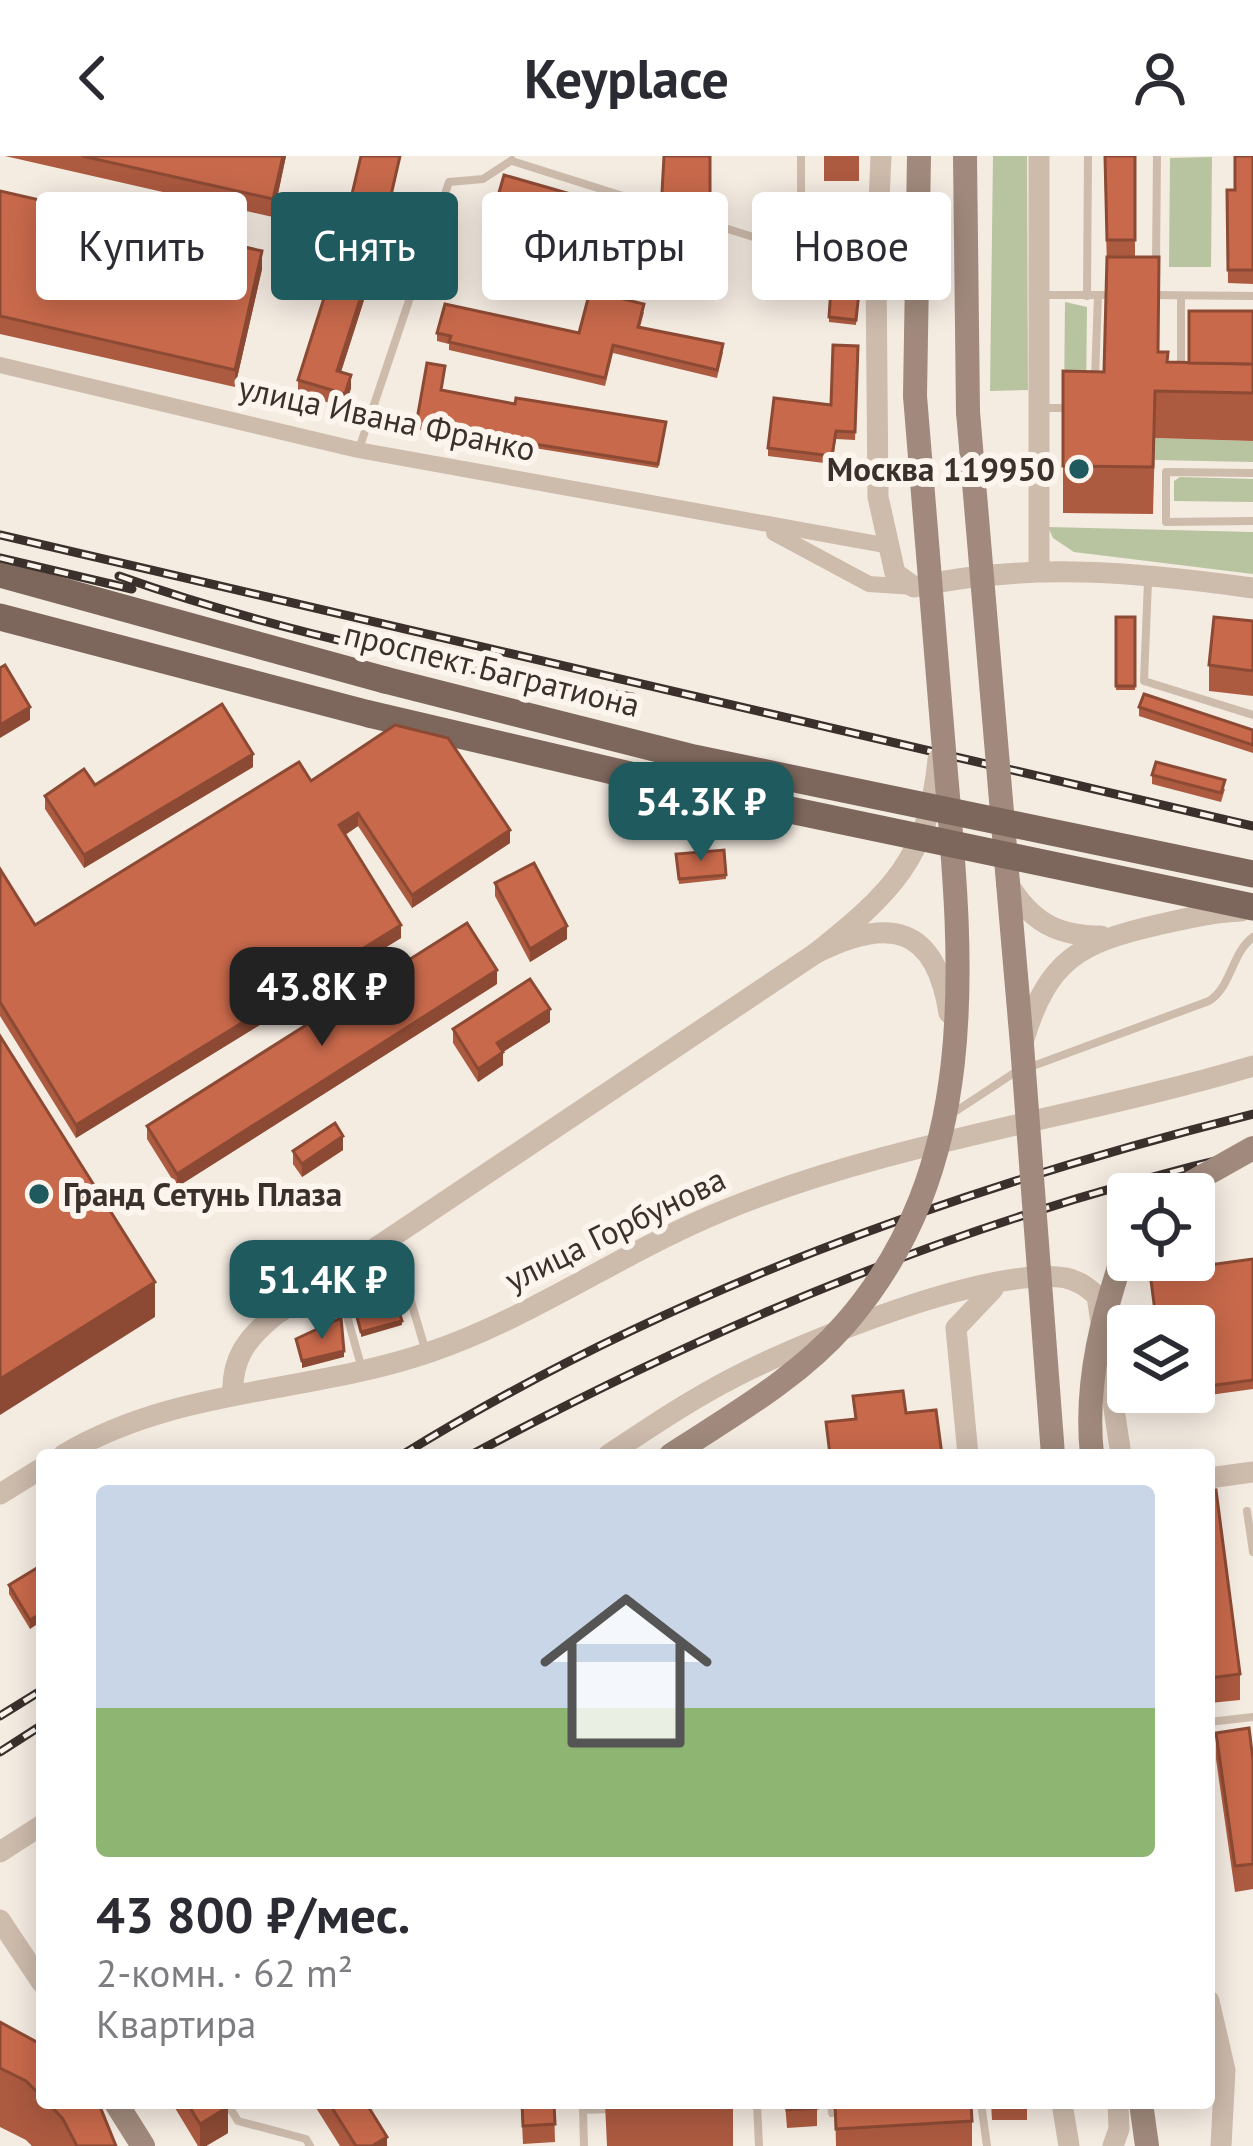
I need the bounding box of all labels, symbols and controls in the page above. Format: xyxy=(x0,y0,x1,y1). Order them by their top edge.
text: Keyplace xyxy=(524,43,729,113)
icon: back xyxy=(60,45,126,111)
icon: person xyxy=(1127,45,1193,111)
chip: Купить xyxy=(36,192,247,300)
chip: Снять xyxy=(271,192,458,300)
chip: Фильтры xyxy=(482,192,728,300)
chip: Новое xyxy=(752,192,951,300)
street label: улица Ивана Франко xyxy=(235,365,539,470)
place label: Москва 119950 xyxy=(827,447,1055,490)
marker: Москва 119950 xyxy=(1066,456,1092,482)
street label: проспект Багратиона xyxy=(340,611,644,726)
pin: 54.3K ₽ xyxy=(590,762,812,864)
text: 54.3K ₽ xyxy=(636,775,766,826)
pin: 43.8K ₽ xyxy=(211,947,433,1049)
text: 43.8K ₽ xyxy=(257,960,387,1011)
street label: улица Горбунова xyxy=(497,1157,732,1301)
place label: Гранд Сетунь Плаза xyxy=(63,1172,342,1215)
map controls xyxy=(1107,1173,1215,1413)
button: locate xyxy=(1107,1173,1215,1281)
marker: Гранд Сетунь Плаза xyxy=(26,1181,52,1207)
pin: 51.4K ₽ xyxy=(211,1240,433,1342)
text: 51.4K ₽ xyxy=(257,1253,387,1304)
button: layers xyxy=(1107,1305,1215,1413)
icon: home xyxy=(518,1563,734,1779)
text: 43 800 ₽/мес. xyxy=(96,1881,410,1947)
text: 2-комн. · 62 m² xyxy=(96,1947,353,1998)
text: Квартира xyxy=(96,1998,256,2049)

